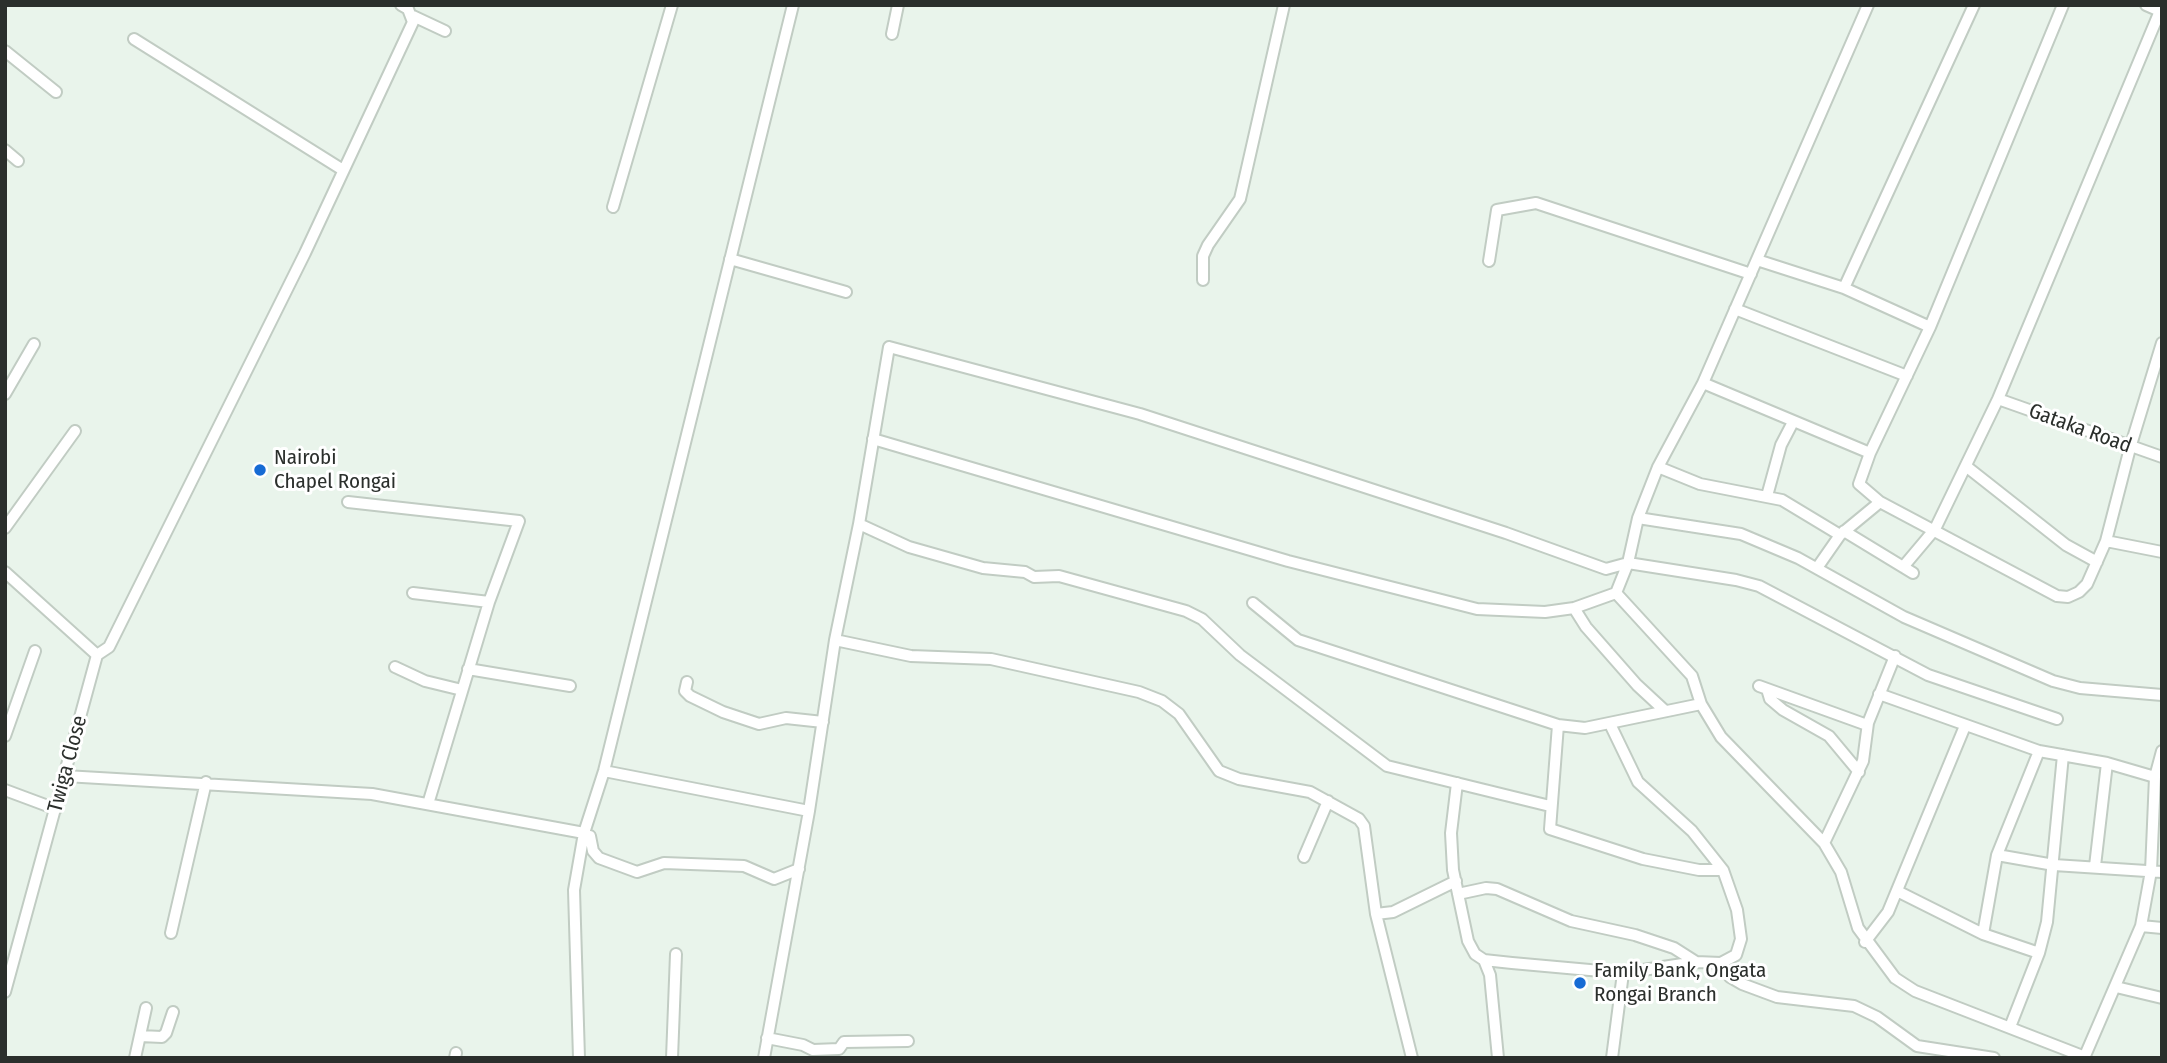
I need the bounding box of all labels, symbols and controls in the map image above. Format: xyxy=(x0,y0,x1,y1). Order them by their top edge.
street label: Gataka Road xyxy=(2025,399,2135,459)
place label: Nairobi Chapel Rongai xyxy=(274,445,396,495)
marker: Nairobi Chapel Rongai xyxy=(252,462,268,478)
street label: Twiga Close xyxy=(43,713,93,815)
place label: Family Bank, Ongata Rongai Branch xyxy=(1594,958,1766,1008)
marker: Family Bank, Ongata Rongai Branch xyxy=(1572,975,1588,991)

